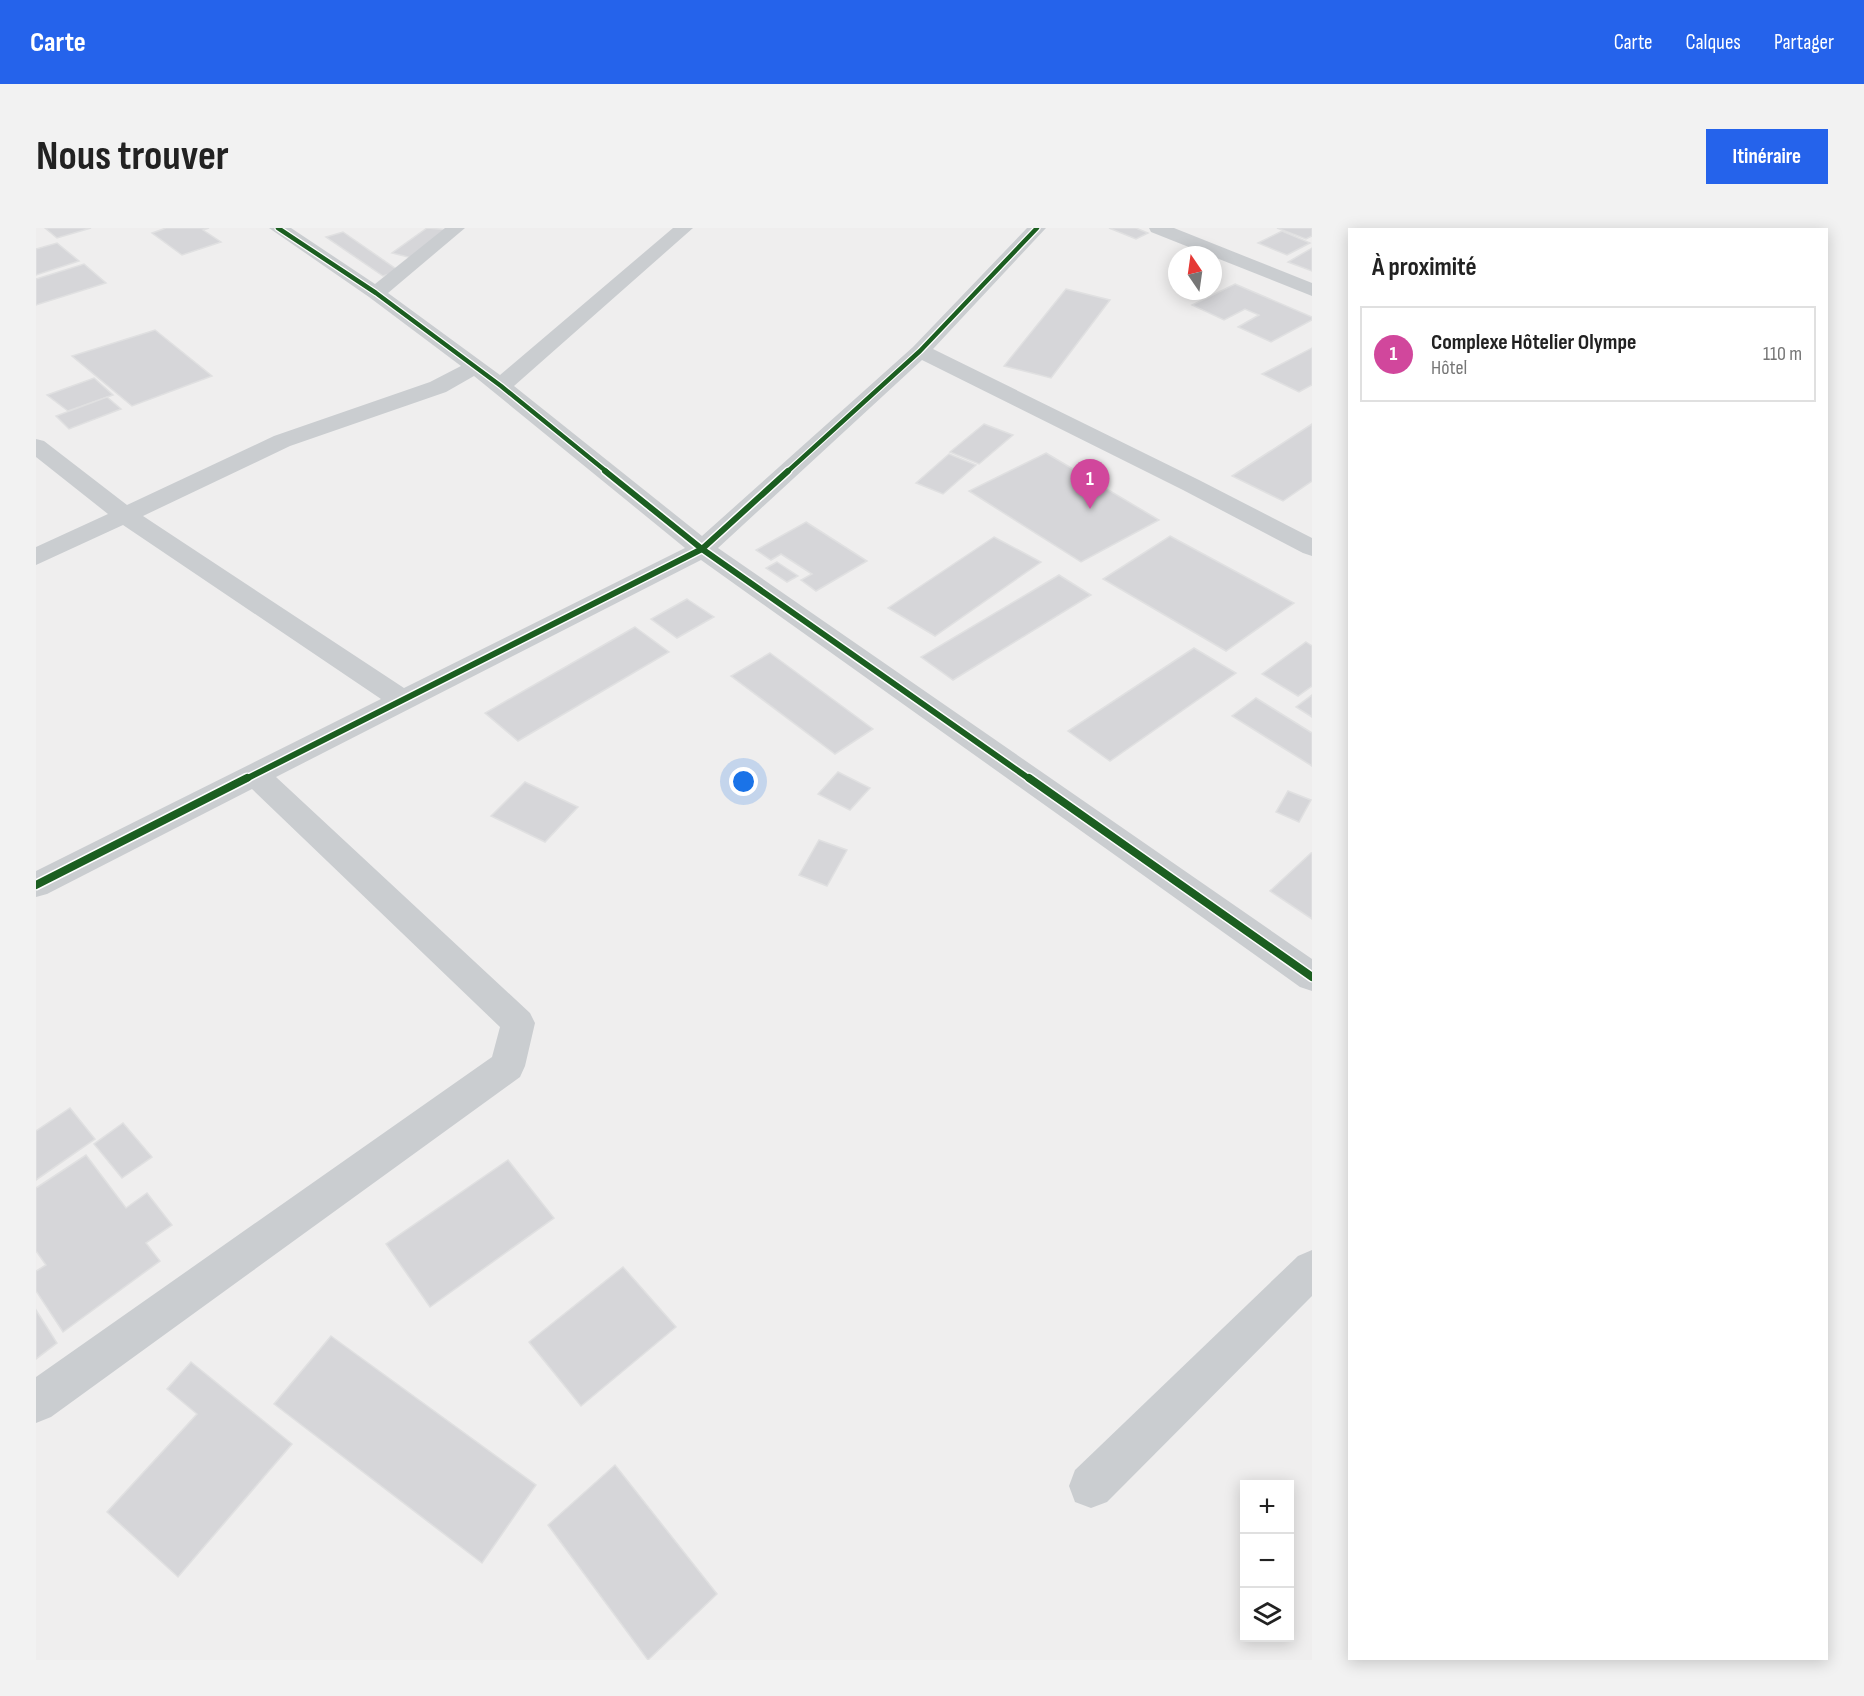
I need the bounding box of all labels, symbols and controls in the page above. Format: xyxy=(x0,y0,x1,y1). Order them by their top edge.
text: Carte xyxy=(30,26,86,59)
text: Carte xyxy=(1614,30,1653,55)
text: Calques xyxy=(1686,30,1741,55)
text: Partager xyxy=(1774,30,1834,55)
button: Itinéraire xyxy=(1706,129,1828,184)
text: Nous trouver xyxy=(36,131,229,182)
north arrow xyxy=(1168,246,1222,300)
text: À proximité xyxy=(1372,252,1477,283)
text: Complexe Hôtelier Olympe xyxy=(1431,329,1636,356)
text: 1 xyxy=(1390,342,1397,366)
text: 110 m xyxy=(1763,342,1802,366)
text: Hôtel xyxy=(1431,356,1467,380)
pin: 1 xyxy=(1070,460,1110,509)
your location xyxy=(729,767,758,796)
map controls xyxy=(1240,1480,1294,1642)
button: + xyxy=(1240,1480,1294,1534)
button: − xyxy=(1240,1534,1294,1588)
button: layers xyxy=(1240,1588,1294,1642)

